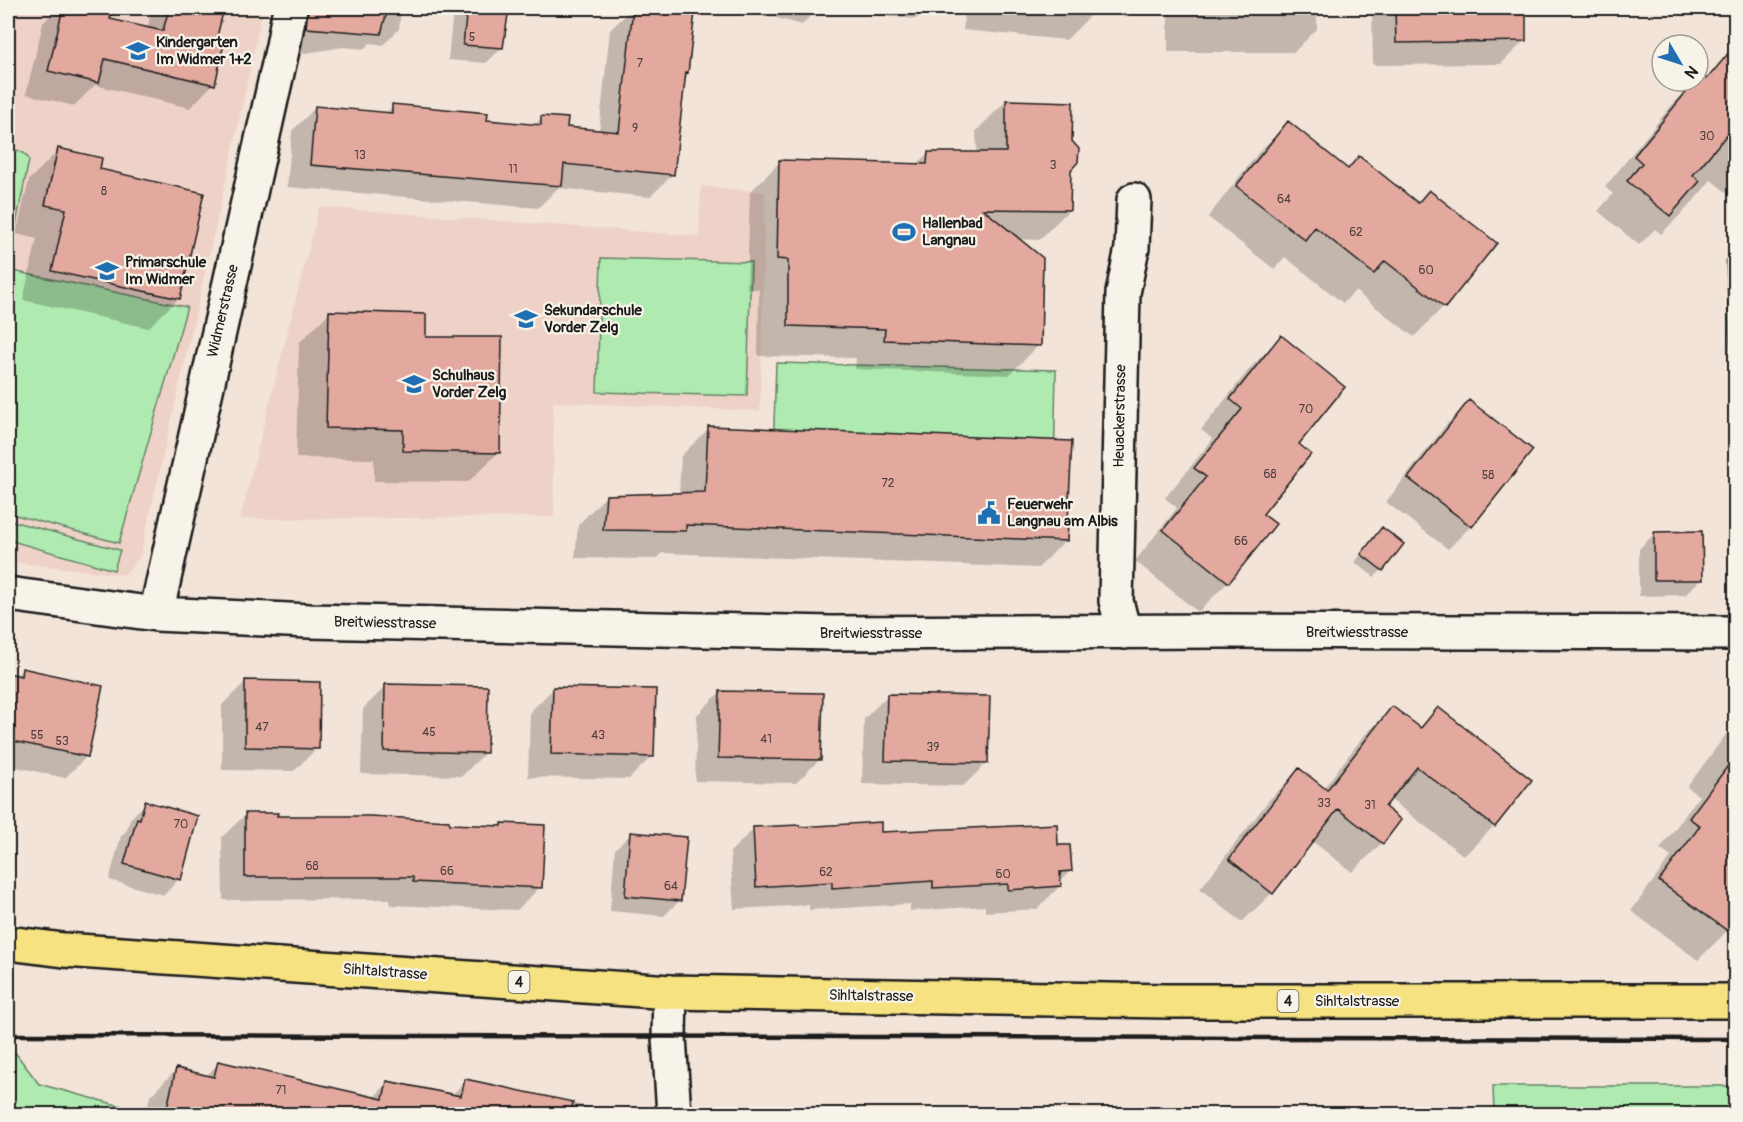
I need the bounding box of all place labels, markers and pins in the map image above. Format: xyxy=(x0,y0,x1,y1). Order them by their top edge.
place label: Kindergarten Im Widmer 1+2 xyxy=(156,33,252,69)
school or university icon: Kindergarten Im Widmer 1+2 xyxy=(125,38,151,64)
place label: Hallenbad Langnau xyxy=(922,214,983,250)
sports icon: Hallenbad Langnau xyxy=(891,219,917,245)
place label: Primarschule Im Widmer xyxy=(125,253,207,289)
school or university icon: Primarschule Im Widmer xyxy=(94,258,120,284)
place label: Sekundarschule Vorder Zelg xyxy=(544,301,643,337)
school or university icon: Sekundarschule Vorder Zelg xyxy=(513,306,539,332)
place label: Schulhaus Vorder Zelg xyxy=(432,366,507,402)
school or university icon: Schulhaus Vorder Zelg xyxy=(401,371,427,397)
place label: Feuerwehr Langnau am Albis xyxy=(1007,495,1118,531)
public building icon: Feuerwehr Langnau am Albis xyxy=(976,500,1002,526)

